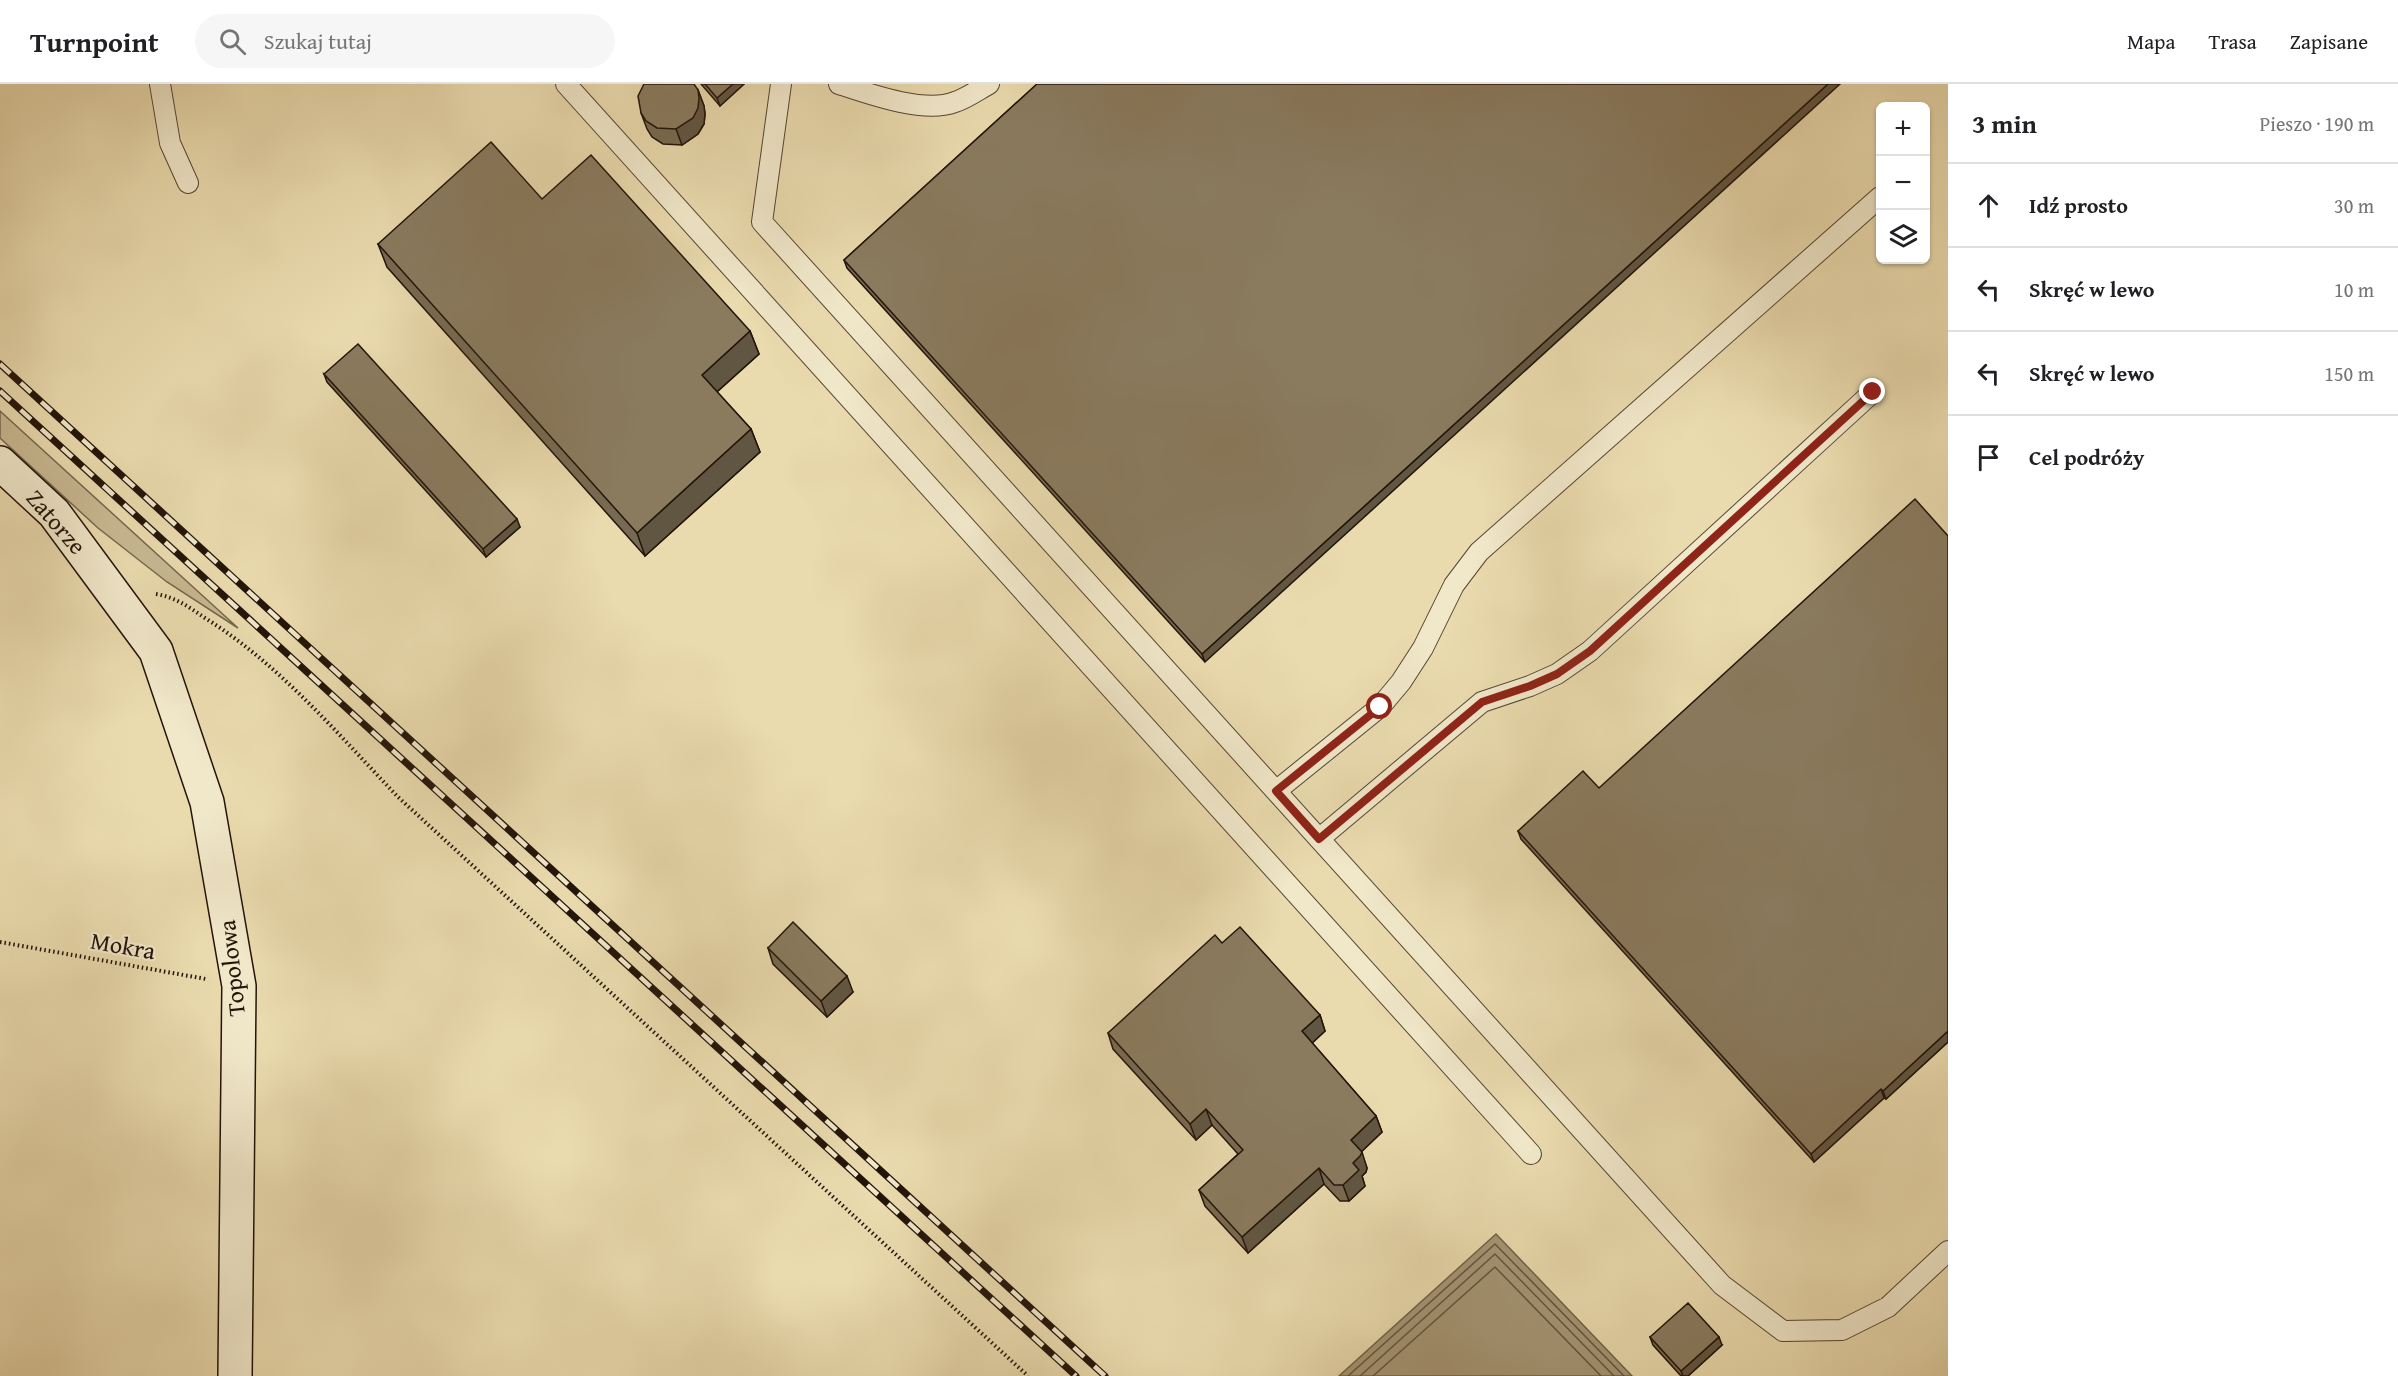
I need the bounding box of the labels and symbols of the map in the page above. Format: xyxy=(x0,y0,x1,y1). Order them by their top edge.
route end xyxy=(1859,378,1885,404)
street label: Zatorze xyxy=(18,481,95,562)
route start xyxy=(1366,693,1392,719)
street label: Topolowa xyxy=(209,918,254,1018)
street label: Mokra xyxy=(88,923,159,969)

